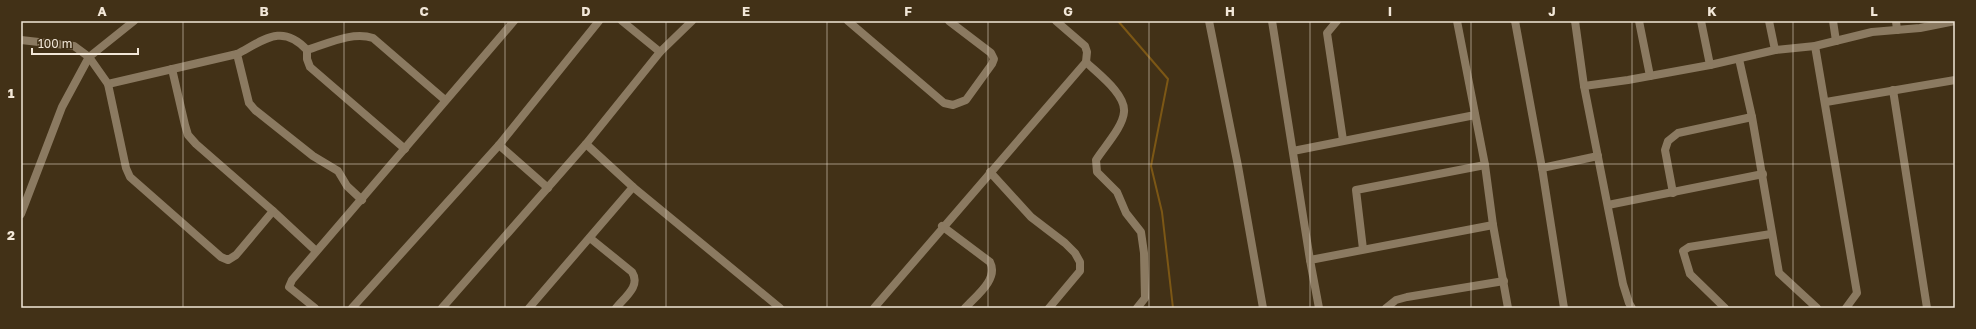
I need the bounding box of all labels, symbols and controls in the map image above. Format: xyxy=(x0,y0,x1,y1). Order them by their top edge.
text: A xyxy=(97,3,107,19)
text: B xyxy=(259,3,269,19)
text: C xyxy=(419,3,429,19)
text: D xyxy=(581,3,591,19)
text: E xyxy=(742,3,750,19)
text: F xyxy=(904,3,912,19)
text: G xyxy=(1063,3,1073,19)
text: H xyxy=(1225,3,1235,19)
text: I xyxy=(1388,3,1392,19)
text: J xyxy=(1548,3,1556,19)
text: K xyxy=(1707,3,1717,19)
text: L xyxy=(1870,3,1878,19)
scale bar xyxy=(32,30,138,56)
text: 100 m xyxy=(38,36,72,51)
text: 1 xyxy=(8,85,15,101)
text: 2 xyxy=(7,227,15,243)

